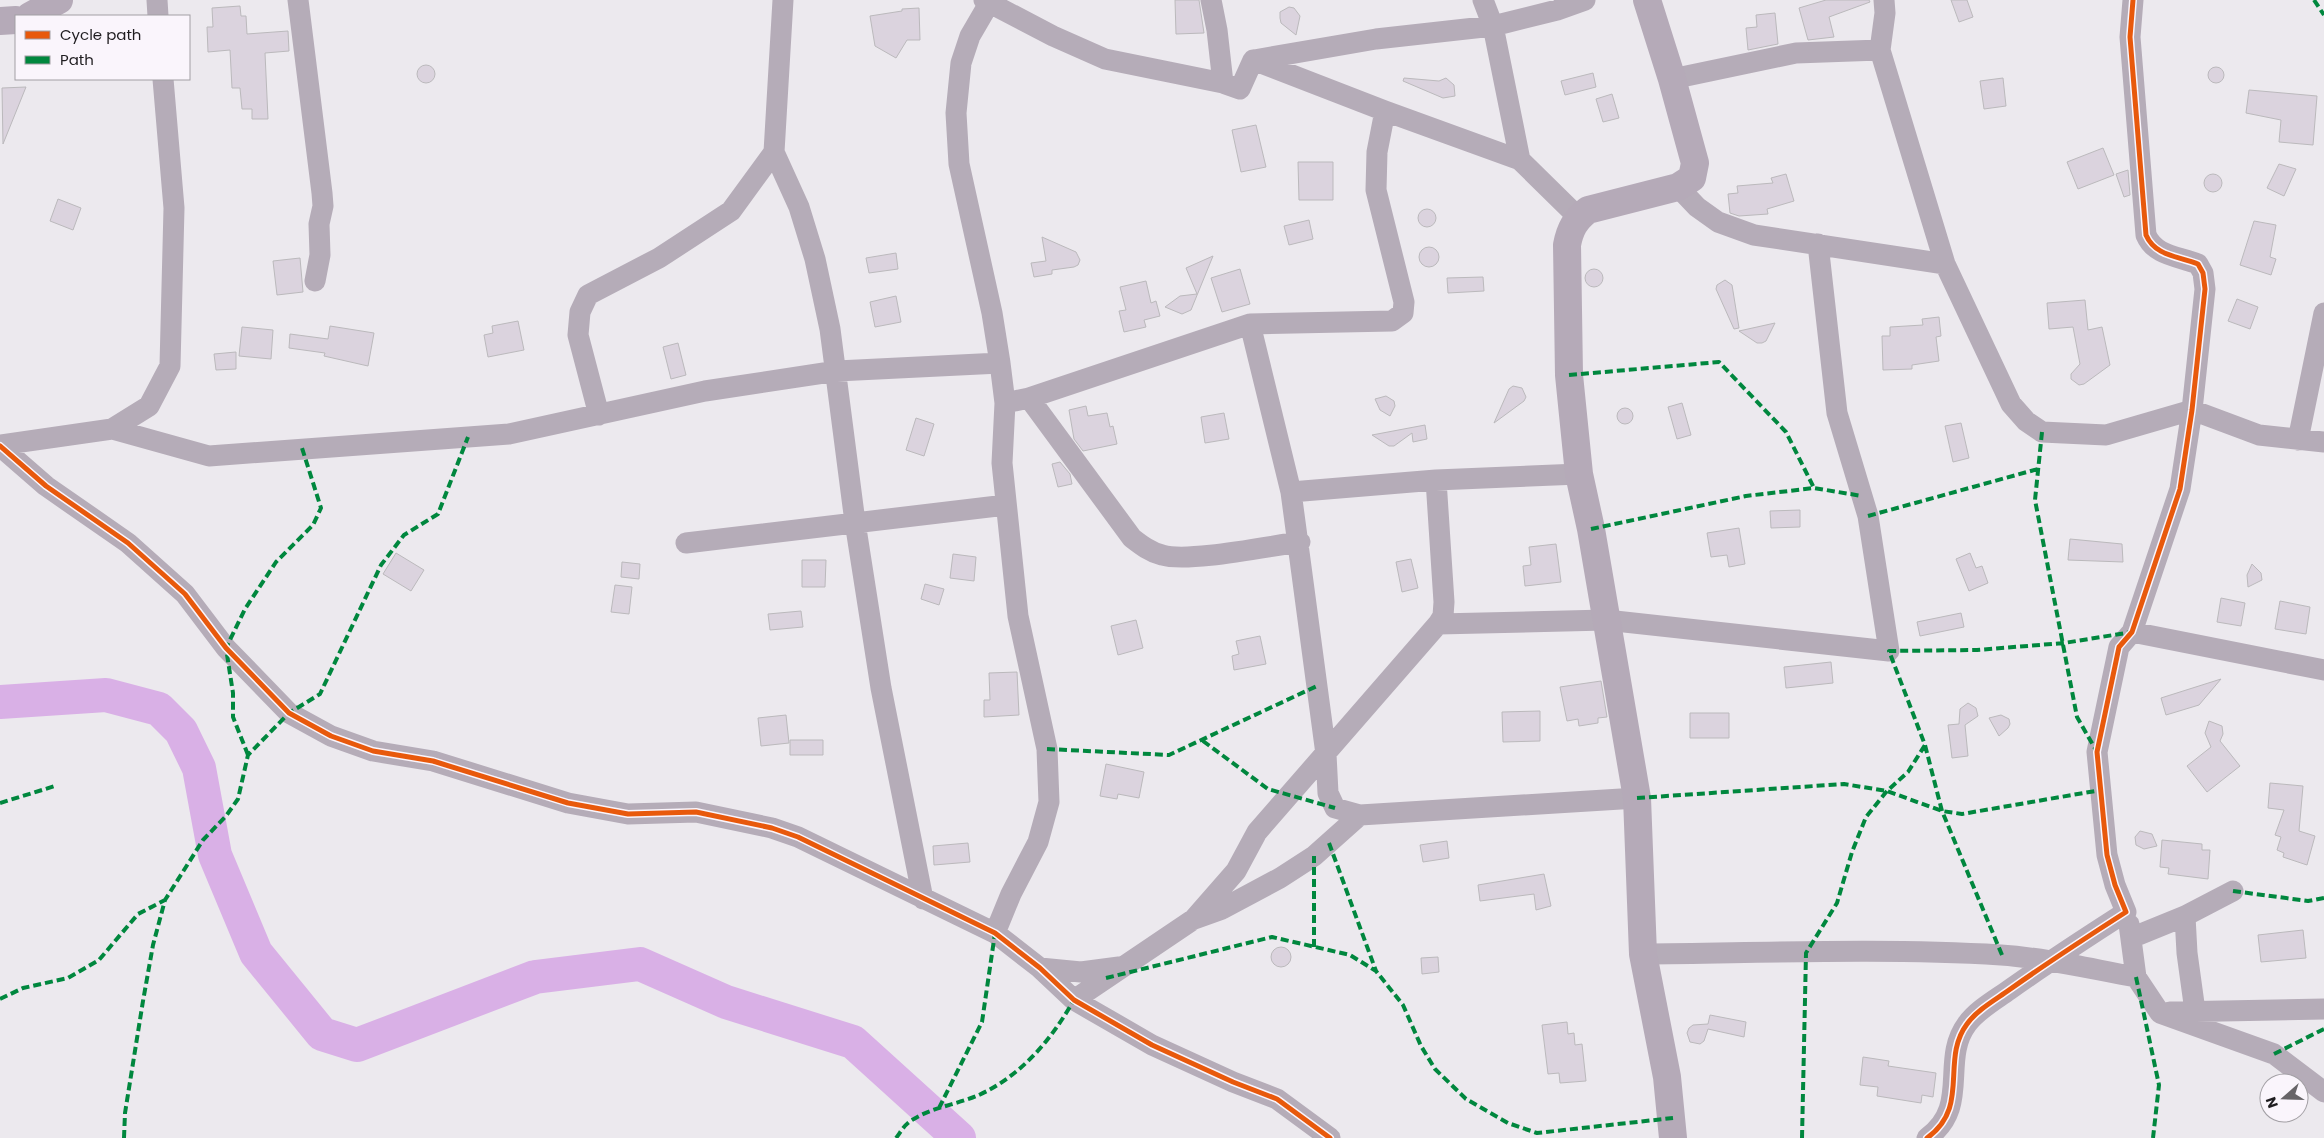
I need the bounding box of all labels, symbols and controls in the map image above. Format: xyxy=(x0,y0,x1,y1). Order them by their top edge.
legend xyxy=(15,15,190,80)
text: Cycle path xyxy=(60,24,141,45)
text: Path xyxy=(60,49,94,70)
north arrow xyxy=(2259,1073,2309,1123)
text: N xyxy=(2261,1094,2283,1111)

